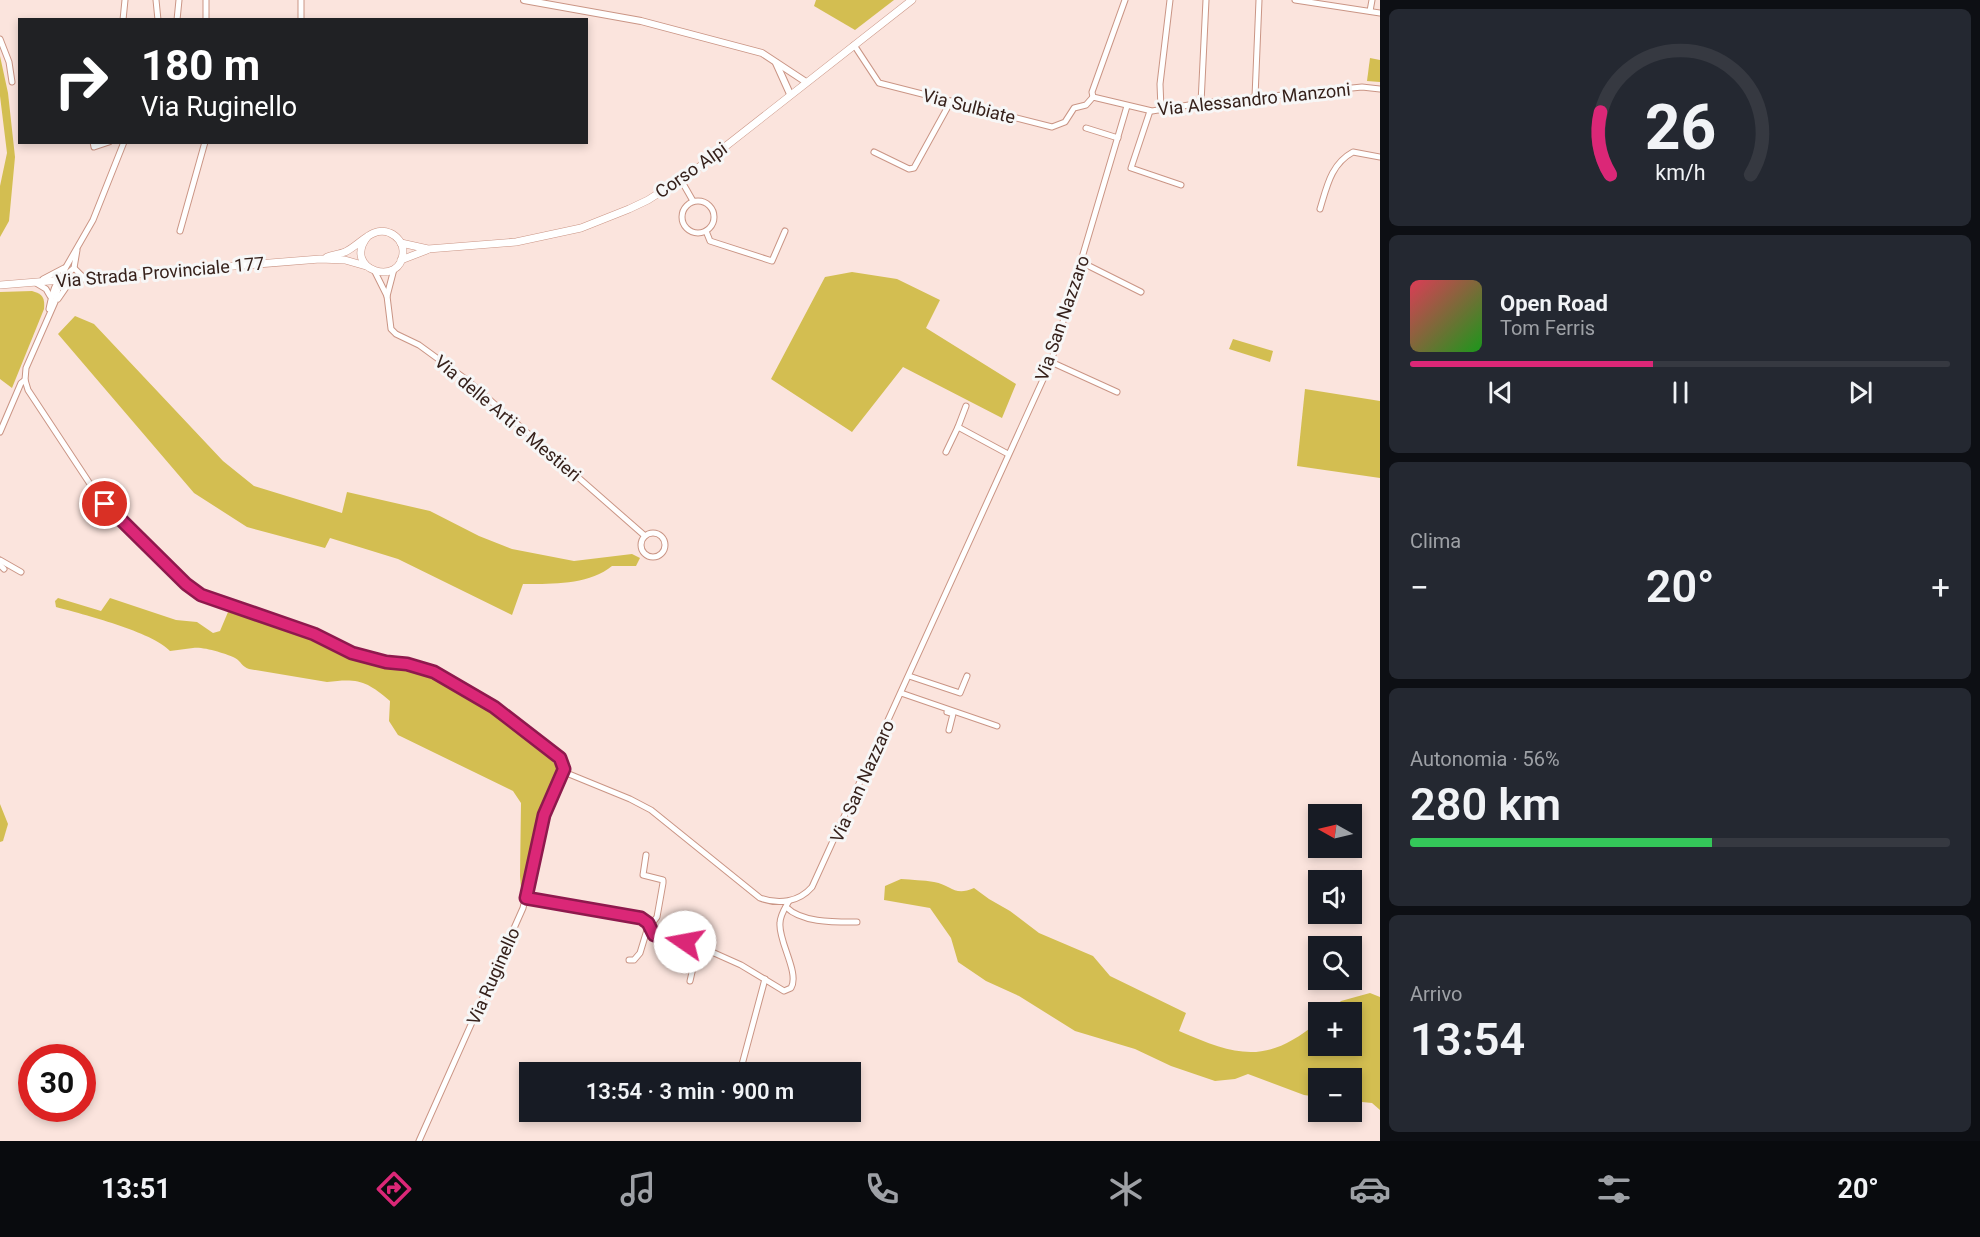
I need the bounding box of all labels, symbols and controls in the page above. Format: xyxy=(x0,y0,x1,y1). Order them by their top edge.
text: 180 m xyxy=(141,41,260,90)
icon: right xyxy=(42,42,120,120)
street label: Via Alessandro Manzoni xyxy=(1157,78,1351,120)
street label: Via Sulbiate xyxy=(920,84,1018,128)
text: Via Ruginello xyxy=(141,91,297,123)
text: 26 xyxy=(1644,91,1716,164)
street label: Corso Alpi xyxy=(651,138,731,202)
text: km/h xyxy=(1655,160,1705,185)
street label: Via Strada Provinciale 177 xyxy=(55,252,265,292)
street label: Via San Nazzaro xyxy=(1031,252,1093,384)
text: Open Road xyxy=(1500,291,1608,316)
text: Tom Ferris xyxy=(1500,316,1595,340)
street label: Via delle Arti e Mestieri xyxy=(431,351,585,485)
icon: previous xyxy=(1484,376,1517,409)
icon: pause xyxy=(1664,376,1697,409)
icon: next xyxy=(1844,376,1877,409)
pin xyxy=(79,478,130,529)
icon: arrive xyxy=(88,487,121,520)
text: Clima xyxy=(1410,529,1461,553)
text: 20° xyxy=(1646,560,1714,613)
text: − xyxy=(1410,568,1429,607)
text: + xyxy=(1931,568,1950,607)
street label: Via San Nazzaro xyxy=(826,717,898,845)
text: Autonomia · 56% xyxy=(1410,747,1560,771)
text: 280 km xyxy=(1410,778,1561,831)
north arrow xyxy=(1308,804,1362,858)
map controls xyxy=(1308,804,1362,1122)
button: sound xyxy=(1308,870,1362,924)
position arrow xyxy=(653,910,717,974)
street label: Via Ruginello xyxy=(462,924,524,1028)
button: search xyxy=(1308,936,1362,990)
text: Arrivo xyxy=(1410,982,1462,1006)
button: + xyxy=(1308,1002,1362,1056)
text: 13:54 xyxy=(1410,1013,1525,1066)
speed limit sign: 30 xyxy=(18,1044,96,1122)
button: − xyxy=(1308,1068,1362,1122)
text: 13:54 · 3 min · 900 m xyxy=(586,1079,794,1104)
icon: directions xyxy=(373,1168,415,1210)
icon: music xyxy=(617,1168,659,1210)
icon: phone xyxy=(861,1168,903,1210)
icon: climate xyxy=(1105,1168,1147,1210)
icon: car xyxy=(1349,1168,1391,1210)
icon: filters xyxy=(1593,1168,1635,1210)
text: 13:51 xyxy=(101,1173,171,1205)
text: 20° xyxy=(1837,1173,1879,1205)

